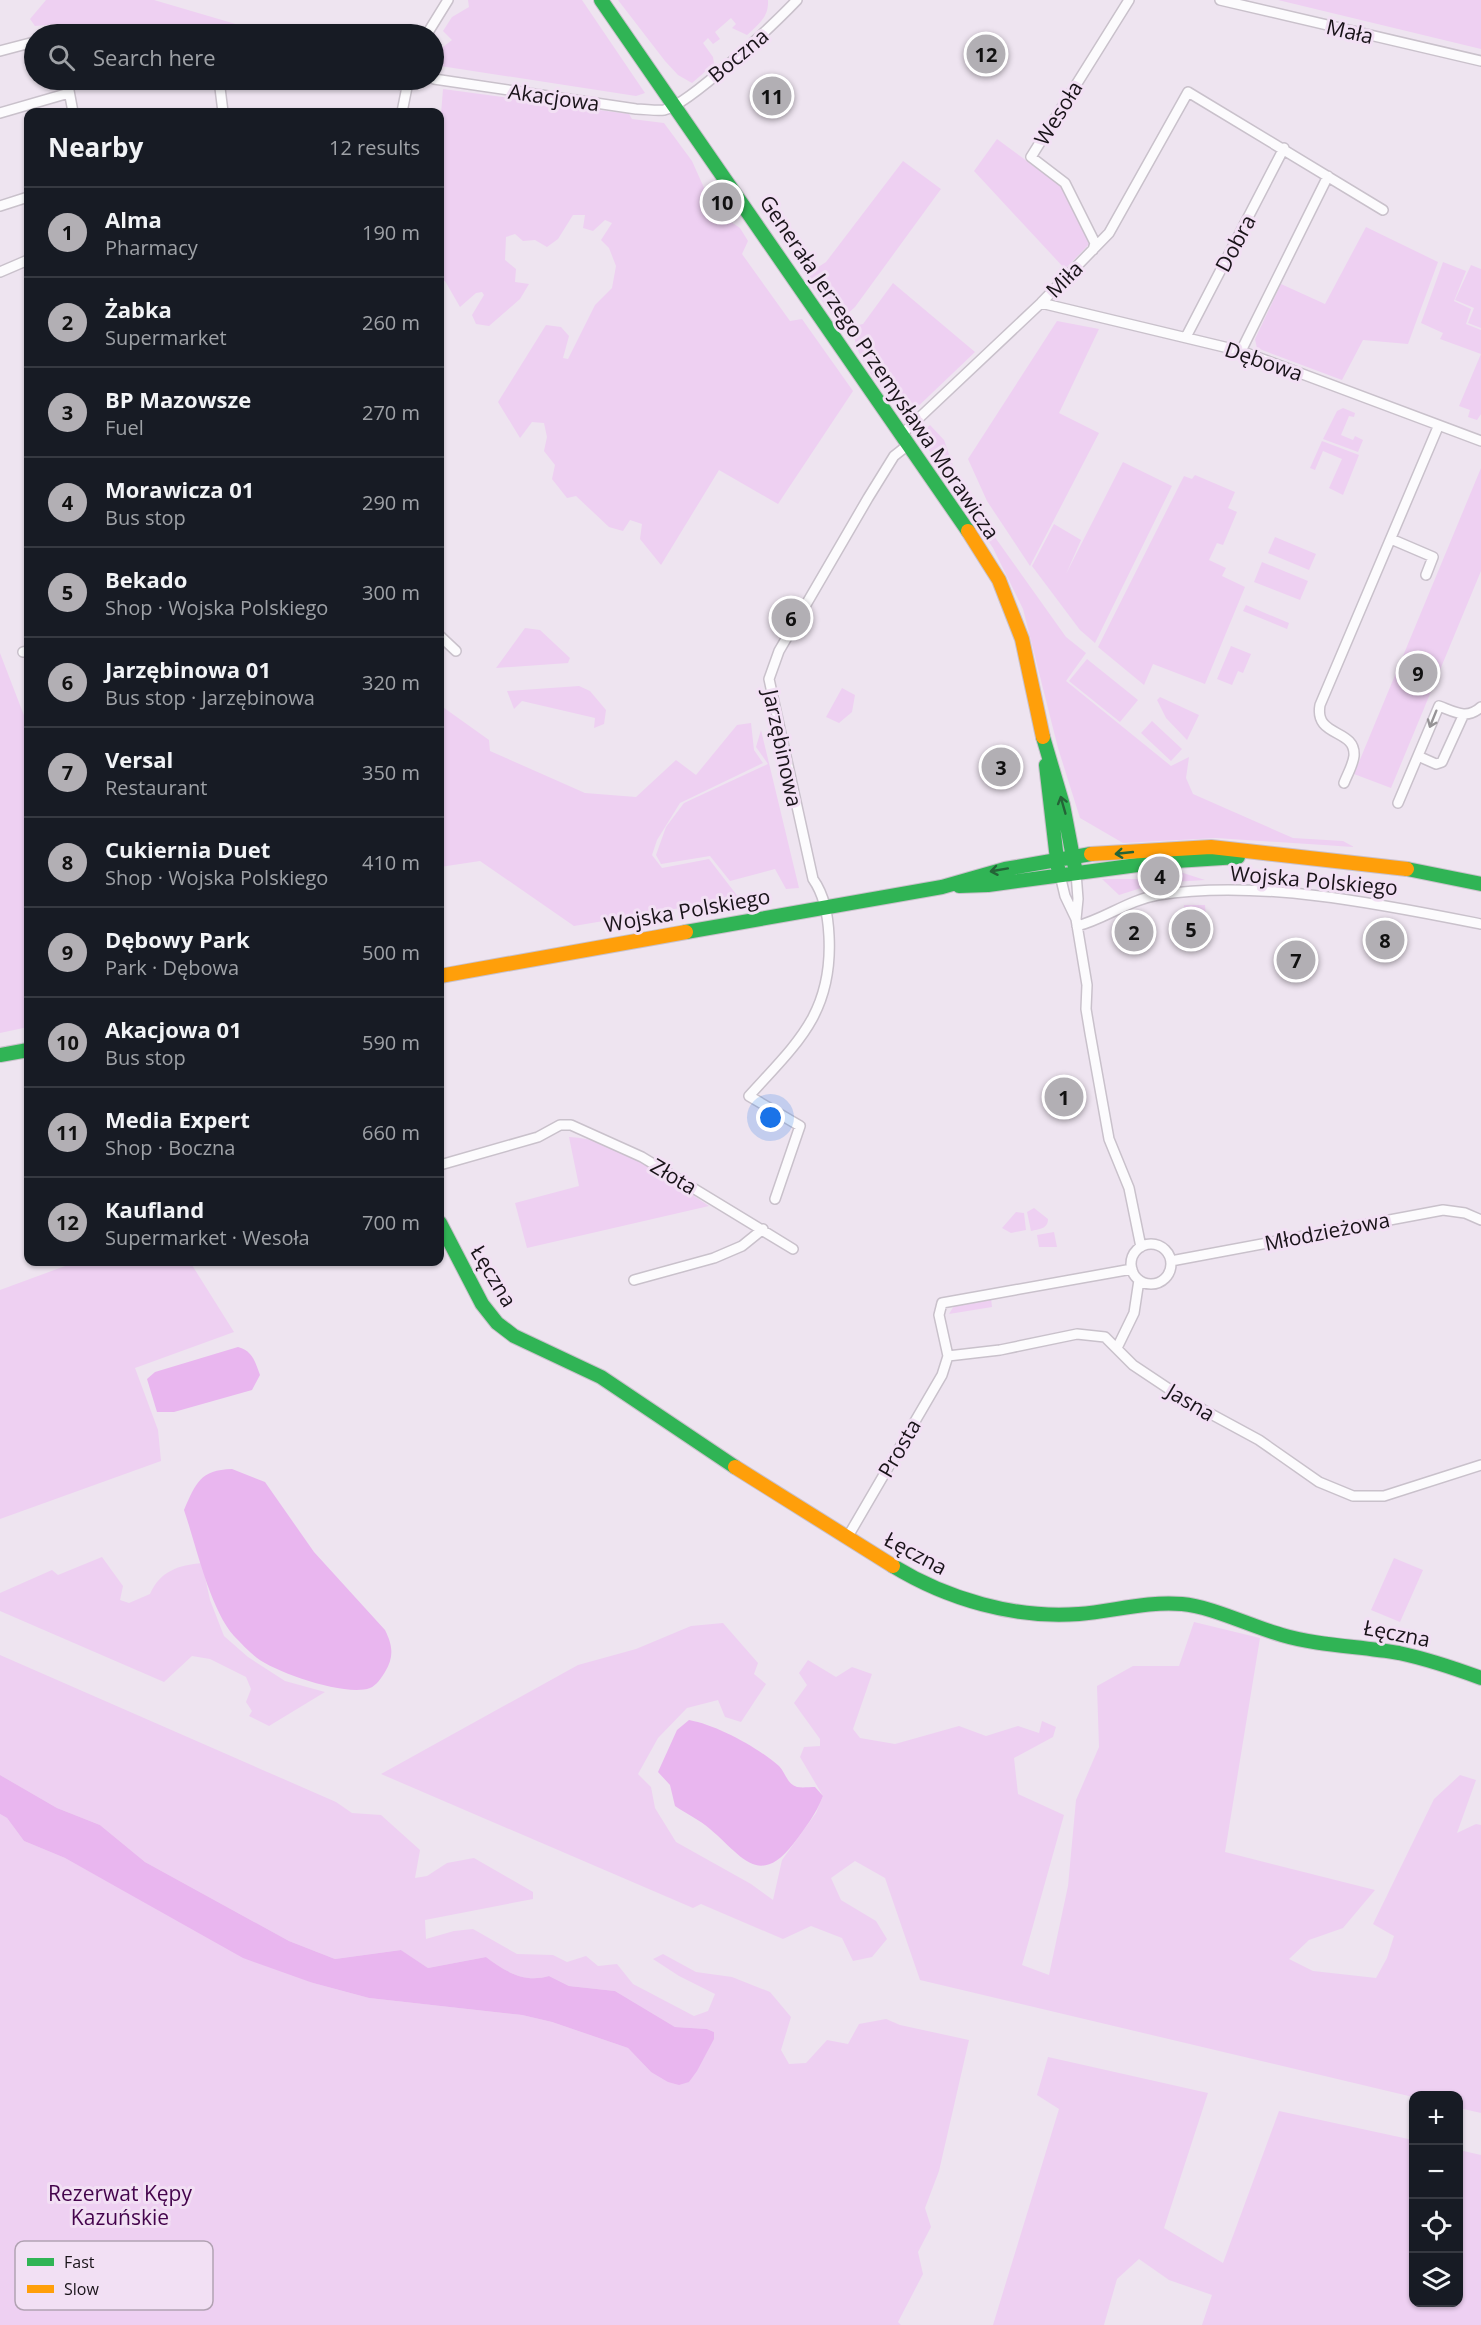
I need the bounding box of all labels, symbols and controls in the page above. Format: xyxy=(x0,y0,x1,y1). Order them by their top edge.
street label: Mała xyxy=(1324,12,1376,50)
street label: Boczna xyxy=(702,22,774,88)
search box xyxy=(24,24,444,90)
pin: 12 xyxy=(966,32,1006,76)
icon: search xyxy=(45,41,78,74)
text: Search here xyxy=(93,42,216,72)
pin: 11 xyxy=(752,74,792,118)
street label: Wesoła xyxy=(1027,76,1089,150)
street label: Akacjowa xyxy=(507,77,601,117)
text: Nearby xyxy=(48,129,143,165)
text: 12 results xyxy=(329,134,420,161)
pin: 10 xyxy=(702,180,742,224)
street label: Generała Jerzego Przemysława Morawicza xyxy=(754,189,1006,545)
text: Alma xyxy=(105,204,162,234)
street label: Dobra xyxy=(1208,210,1262,276)
text: 1 xyxy=(62,219,73,246)
text: 190 m xyxy=(362,219,420,246)
text: Pharmacy xyxy=(105,234,198,261)
street label: Miła xyxy=(1040,255,1088,303)
text: Żabka xyxy=(105,294,172,324)
text: 2 xyxy=(62,309,73,336)
text: 260 m xyxy=(362,309,420,336)
text: Supermarket xyxy=(105,324,227,351)
street label: Dębowa xyxy=(1221,335,1307,387)
text: BP Mazowsze xyxy=(105,384,251,414)
text: 3 xyxy=(62,399,73,426)
text: 270 m xyxy=(362,399,420,426)
text: Fuel xyxy=(105,414,144,441)
text: Morawicza 01 xyxy=(105,474,254,504)
text: 4 xyxy=(62,489,73,516)
text: 290 m xyxy=(362,489,420,516)
text: Bus stop xyxy=(105,504,186,531)
text: Bekado xyxy=(105,564,187,594)
text: 5 xyxy=(62,579,73,606)
text: 300 m xyxy=(362,579,420,606)
text: Shop · Wojska Polskiego xyxy=(105,594,328,621)
pin: 6 xyxy=(772,596,810,640)
pin: 9 xyxy=(1398,650,1438,696)
text: Jarzębinowa 01 xyxy=(105,654,271,684)
text: 6 xyxy=(62,669,73,696)
text: 320 m xyxy=(362,669,420,696)
text: Bus stop · Jarzębinowa xyxy=(105,684,315,711)
street label: Jarzębinowa xyxy=(757,685,809,809)
one-way arrow xyxy=(1427,709,1438,727)
text: Versal xyxy=(105,744,173,774)
pin: 3 xyxy=(982,744,1020,789)
text: 7 xyxy=(62,759,73,786)
text: 350 m xyxy=(362,759,420,786)
text: Restaurant xyxy=(105,774,207,801)
one-way arrow xyxy=(1057,796,1068,815)
text: Cukiernia Duet xyxy=(105,834,270,864)
one-way arrow xyxy=(1114,847,1134,858)
text: 8 xyxy=(62,849,73,876)
text: 410 m xyxy=(362,849,420,876)
pin: 4 xyxy=(1140,854,1180,898)
street label: Wojska Polskiego xyxy=(1229,859,1399,901)
text: Shop · Wojska Polskiego xyxy=(105,864,328,891)
one-way arrow xyxy=(990,865,1010,876)
street label: Wojska Polskiego xyxy=(602,882,772,938)
pin: 5 xyxy=(1172,906,1210,952)
pin: 2 xyxy=(1114,910,1154,954)
pin: 8 xyxy=(1366,918,1404,962)
text: Dębowy Park xyxy=(105,924,250,954)
pin: 7 xyxy=(1276,938,1316,982)
text: 9 xyxy=(62,939,73,966)
text: 500 m xyxy=(362,939,420,966)
text: Park · Dębowa xyxy=(105,954,239,981)
text: Akacjowa 01 xyxy=(105,1014,242,1044)
text: 10 xyxy=(56,1029,79,1056)
text: 590 m xyxy=(362,1029,420,1056)
text: Bus stop xyxy=(105,1044,186,1071)
pin: 1 xyxy=(1044,1074,1084,1120)
your location xyxy=(756,1103,785,1132)
text: Media Expert xyxy=(105,1104,250,1134)
text: 11 xyxy=(56,1119,79,1146)
text: 660 m xyxy=(362,1119,420,1146)
text: Shop · Boczna xyxy=(105,1134,235,1161)
street label: Złota xyxy=(646,1151,702,1201)
text: Kaufland xyxy=(105,1194,204,1224)
street label: Młodzieżowa xyxy=(1262,1205,1392,1257)
text: 12 xyxy=(56,1209,79,1236)
text: 700 m xyxy=(362,1209,420,1236)
text: Supermarket · Wesoła xyxy=(105,1224,310,1251)
street label: Łęczna xyxy=(465,1240,523,1312)
street label: Jasna xyxy=(1160,1376,1220,1427)
street label: Prosta xyxy=(871,1414,927,1482)
street label: Łęczna xyxy=(880,1525,952,1581)
street label: Łęczna xyxy=(1361,1613,1433,1653)
map controls xyxy=(1409,2091,1463,2307)
button: + xyxy=(1409,2091,1463,2145)
button: − xyxy=(1409,2145,1463,2199)
park label: Rezerwat Kępy Kazuńskie xyxy=(48,2179,192,2231)
button: locate xyxy=(1409,2199,1463,2253)
legend xyxy=(15,2241,213,2310)
text: Fast xyxy=(64,2251,95,2273)
button: layers xyxy=(1409,2253,1463,2307)
text: Slow xyxy=(64,2278,99,2300)

